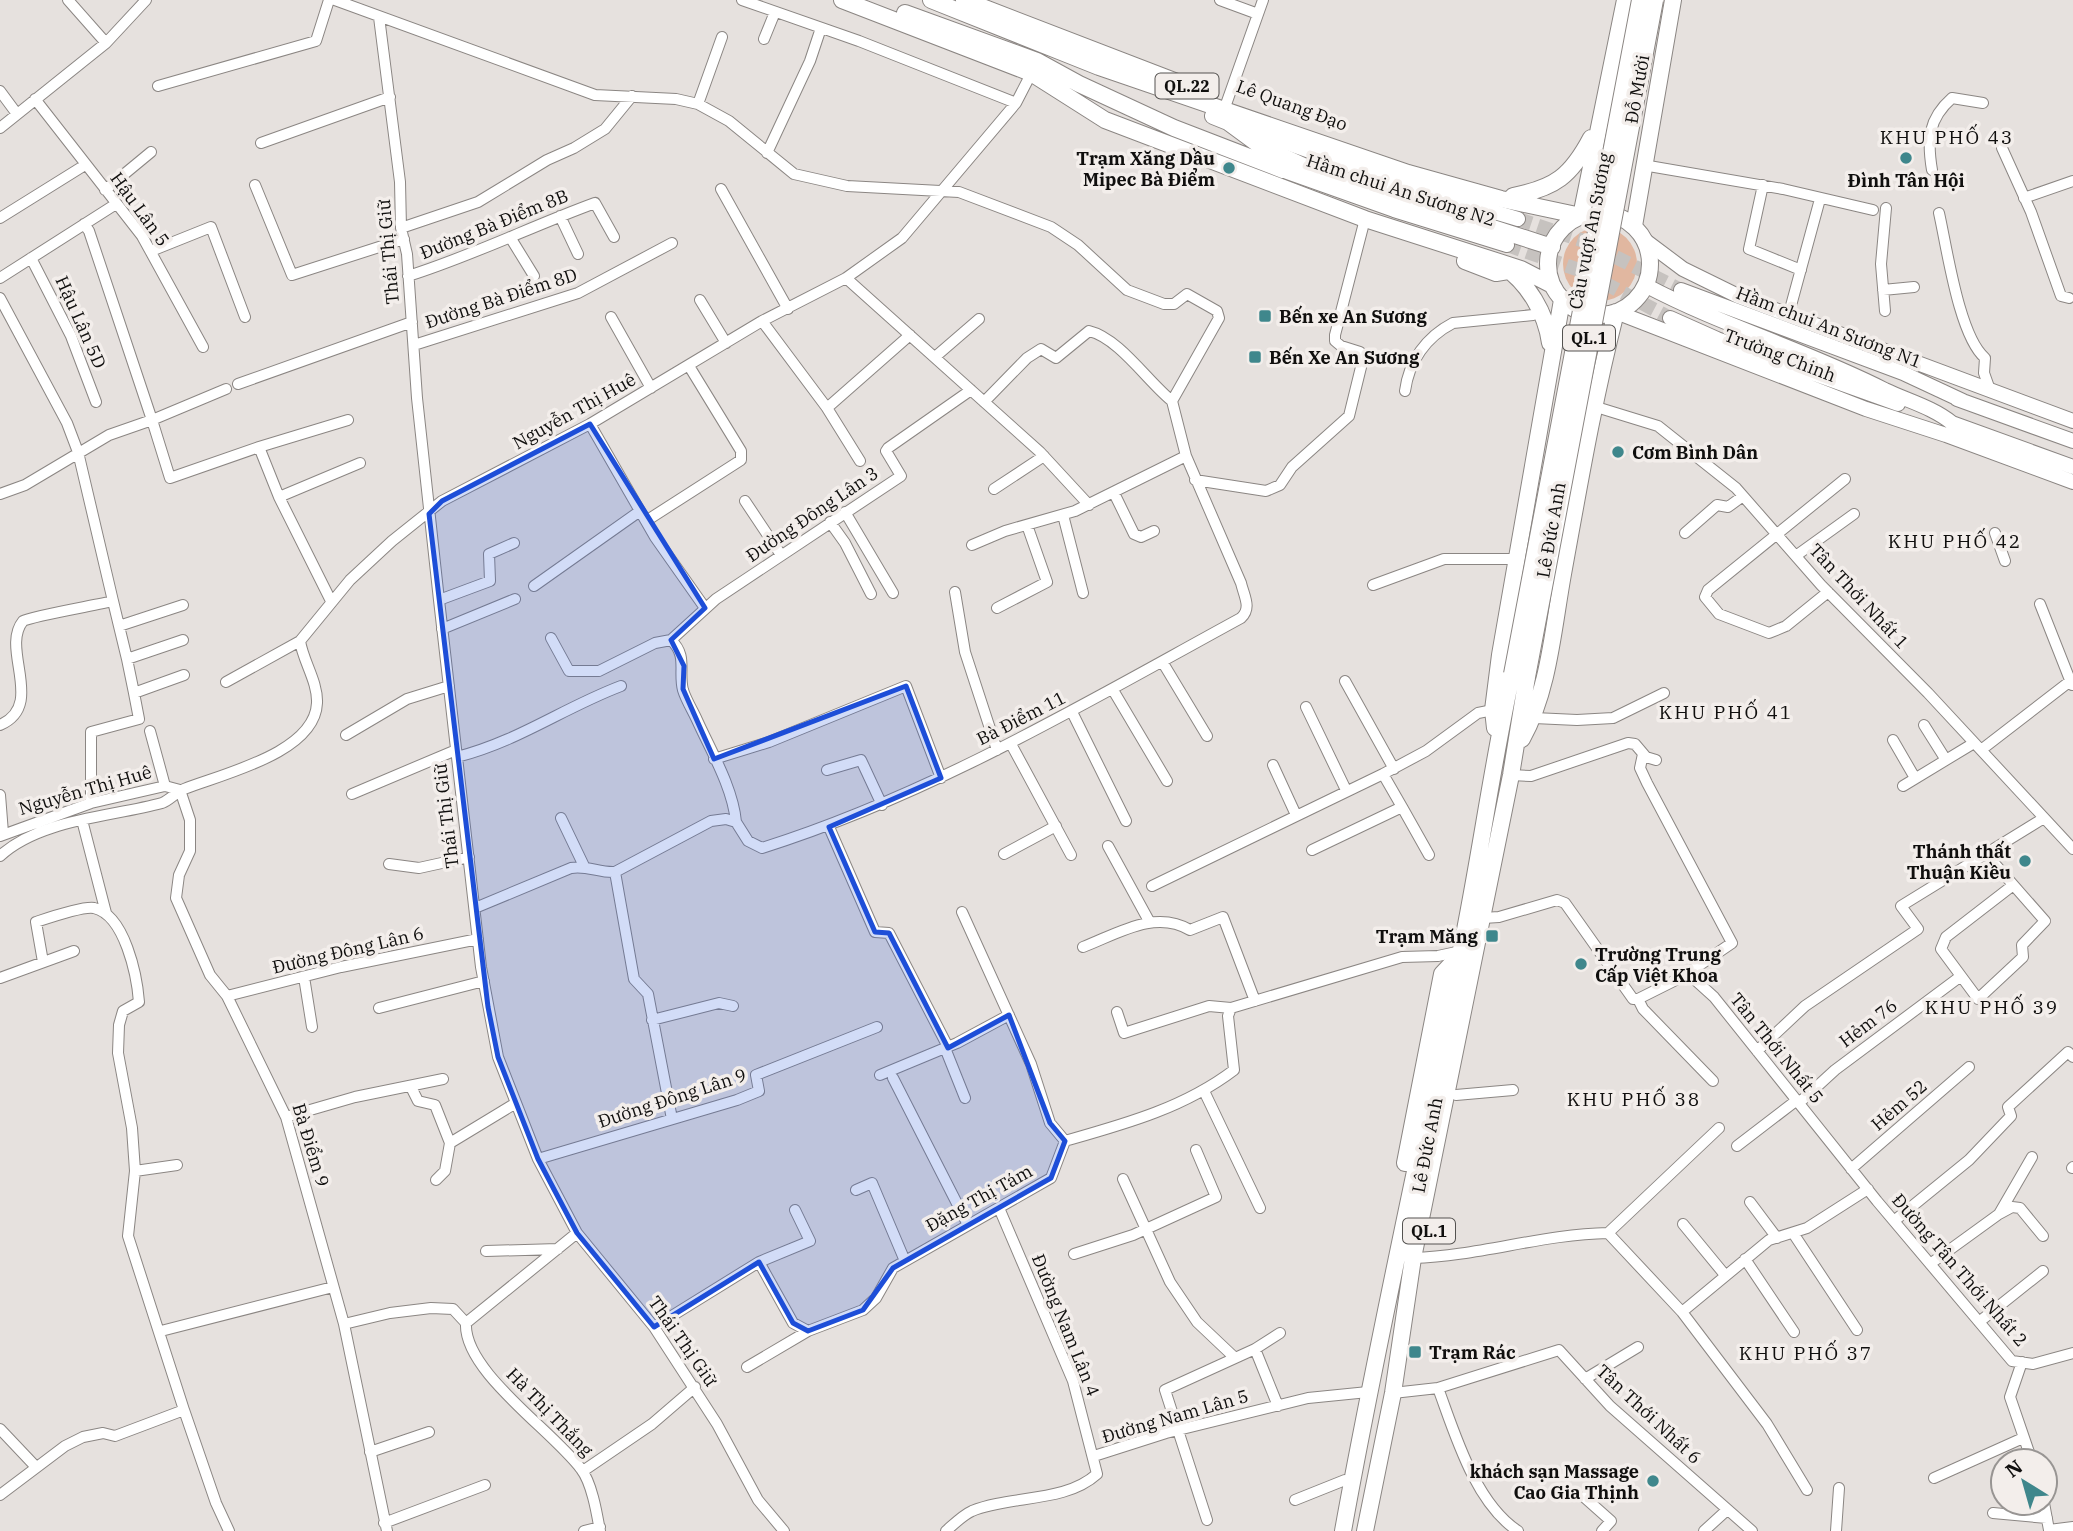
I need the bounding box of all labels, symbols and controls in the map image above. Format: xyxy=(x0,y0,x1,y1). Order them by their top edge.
street label: Đỗ Mười xyxy=(1620,52,1654,125)
road number: QL.22 xyxy=(1156,74,1218,99)
street label: Lê Quang Đạo xyxy=(1233,74,1351,136)
district label: KHU PHỐ 43 xyxy=(1880,123,2014,149)
place label: Trạm Xăng Dầu Mipec Bà Điểm xyxy=(1076,147,1216,191)
street label: Hầm chui An Sương N2 xyxy=(1304,149,1498,231)
street label: Cầu vượt An Sương xyxy=(1564,150,1617,311)
marker: Đình Tân Hội xyxy=(1898,150,1914,166)
marker: Trạm Xăng Dầu Mipec Bà Điểm xyxy=(1221,160,1237,176)
street label: Hậu Lân 5 xyxy=(105,167,175,251)
place label: Đình Tân Hội xyxy=(1848,169,1965,192)
street label: Đường Bà Điểm 8B xyxy=(417,184,571,264)
street label: Thái Thị Giữ xyxy=(372,199,404,305)
street label: Đường Bà Điểm 8D xyxy=(422,263,580,333)
street label: Hậu Lân 5D xyxy=(50,272,112,372)
street label: Hầm chui An Sương N1 xyxy=(1733,281,1925,373)
place label: Bến xe An Sương xyxy=(1279,305,1428,328)
marker: Bến xe An Sương xyxy=(1257,308,1273,324)
street label: Trường Chinh xyxy=(1721,323,1839,387)
road number: QL.1 xyxy=(1563,326,1615,350)
place label: Bến Xe An Sương xyxy=(1269,346,1420,369)
marker: Bến Xe An Sương xyxy=(1247,349,1263,365)
street label: Nguyễn Thị Huê xyxy=(508,368,640,454)
place label: Cơm Bình Dân xyxy=(1632,441,1758,464)
marker: Cơm Bình Dân xyxy=(1610,444,1626,460)
street label: Đường Đông Lân 3 xyxy=(741,461,883,567)
street label: Lê Đức Anh xyxy=(1531,480,1571,580)
district label: KHU PHỐ 42 xyxy=(1888,527,2022,553)
street label: Tân Thới Nhất 1 xyxy=(1804,539,1914,653)
street label: Bà Điểm 11 xyxy=(973,686,1069,750)
district label: KHU PHỐ 41 xyxy=(1659,698,1793,724)
street label: Nguyễn Thị Huê xyxy=(16,760,154,820)
street label: Thái Thị Giữ xyxy=(428,762,464,870)
place label: Thánh thất Thuận Kiều xyxy=(1907,840,2011,884)
marker: Thánh thất Thuận Kiều xyxy=(2017,853,2033,869)
street label: Đường Đông Lân 6 xyxy=(270,921,426,979)
place label: Trạm Măng xyxy=(1376,925,1479,948)
marker: Trạm Măng xyxy=(1484,928,1500,944)
place label: Trường Trung Cấp Việt Khoa xyxy=(1595,943,1721,987)
marker: Trường Trung Cấp Việt Khoa xyxy=(1573,956,1589,972)
street label: Tân Thới Nhất 5 xyxy=(1725,988,1829,1108)
district label: KHU PHỐ 39 xyxy=(1925,993,2059,1019)
street label: Hẻm 76 xyxy=(1834,994,1902,1052)
street label: Đường Đông Lân 9 xyxy=(595,1063,749,1133)
street label: Hẻm 52 xyxy=(1866,1074,1932,1136)
district label: KHU PHỐ 38 xyxy=(1567,1085,1701,1111)
street label: Lê Đức Anh xyxy=(1406,1095,1448,1195)
street label: Bà Điểm 9 xyxy=(287,1100,335,1190)
street label: Đặng Thị Tám xyxy=(921,1159,1037,1237)
street label: Đường Tân Thới Nhất 2 xyxy=(1887,1189,2033,1351)
road number: QL.1 xyxy=(1403,1218,1455,1244)
street label: Đường Nam Lân 4 xyxy=(1027,1250,1105,1400)
street label: Thái Thị Giữ xyxy=(643,1291,723,1391)
district label: KHU PHỐ 37 xyxy=(1739,1339,1873,1365)
place label: Trạm Rác xyxy=(1429,1341,1516,1364)
marker: Trạm Rác xyxy=(1407,1344,1423,1360)
street label: Tân Thới Nhất 6 xyxy=(1592,1359,1706,1469)
street label: Hà Thị Thắng xyxy=(502,1363,598,1462)
street label: Đường Nam Lân 5 xyxy=(1099,1384,1251,1448)
north arrow xyxy=(1989,1447,2059,1517)
text: N xyxy=(2001,1454,2027,1483)
place label: khách sạn Massage Cao Gia Thịnh xyxy=(1470,1460,1639,1504)
marker: khách sạn Massage Cao Gia Thịnh xyxy=(1645,1473,1661,1489)

